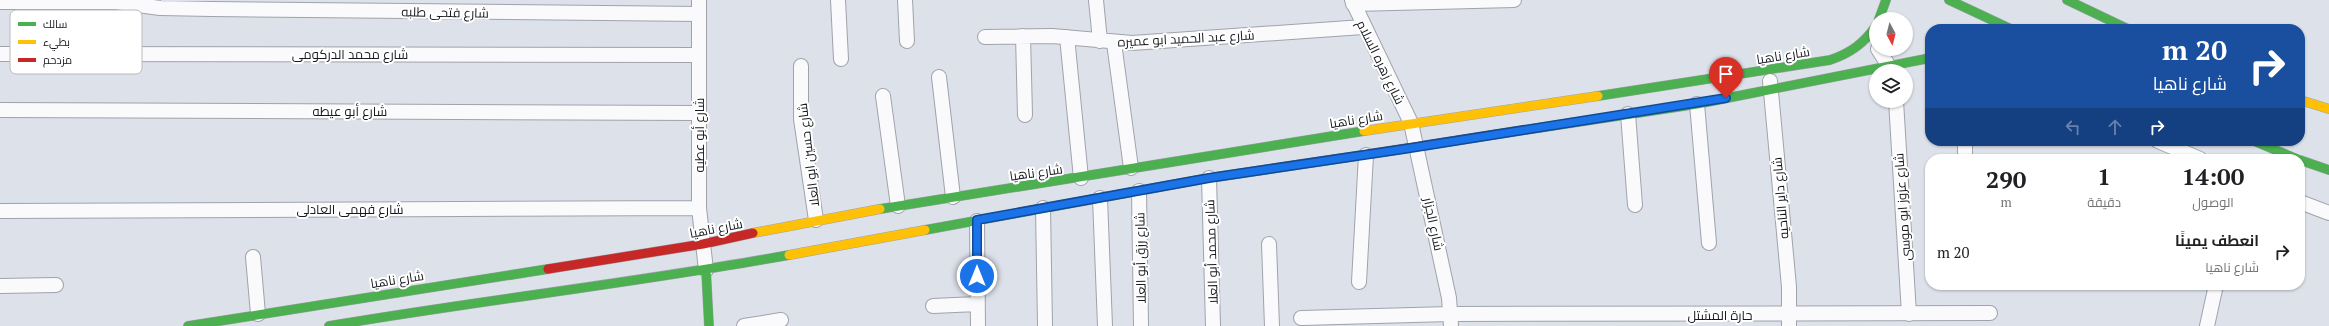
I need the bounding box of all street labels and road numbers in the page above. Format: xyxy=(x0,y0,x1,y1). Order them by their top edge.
street label: شارع فتحى طلبه xyxy=(401,2,489,22)
street label: شارع زهره السلام xyxy=(1352,17,1409,108)
street label: شارع عبد الحميد ابو عميره xyxy=(1117,25,1255,51)
street label: شارع ناهيا xyxy=(1755,42,1811,68)
street label: شارع محمد الدركومى xyxy=(292,45,408,63)
street label: شارع أبو عطيه xyxy=(690,98,708,172)
street label: شارع أبو عيطه xyxy=(313,102,387,120)
street label: شارع حسين ابو العلا xyxy=(793,102,823,208)
street label: شارع ناهيا xyxy=(1328,106,1384,132)
street label: شارع عزوز ابو موسى xyxy=(1889,152,1915,262)
street label: شارع داير الناحيه xyxy=(1767,156,1793,240)
street label: شارع ناهيا xyxy=(1008,159,1064,185)
street label: شارع الجزار xyxy=(1419,195,1448,252)
street label: شارع محمد أبو العلا xyxy=(1200,199,1222,305)
street label: شارع فهمى العادلى xyxy=(297,200,403,218)
street label: شارع رزق أبو العلا xyxy=(1130,212,1150,304)
street label: شارع ناهيا xyxy=(688,214,744,242)
street label: شارع ناهيا xyxy=(369,266,425,292)
street label: حارة المشتل xyxy=(1687,306,1753,324)

